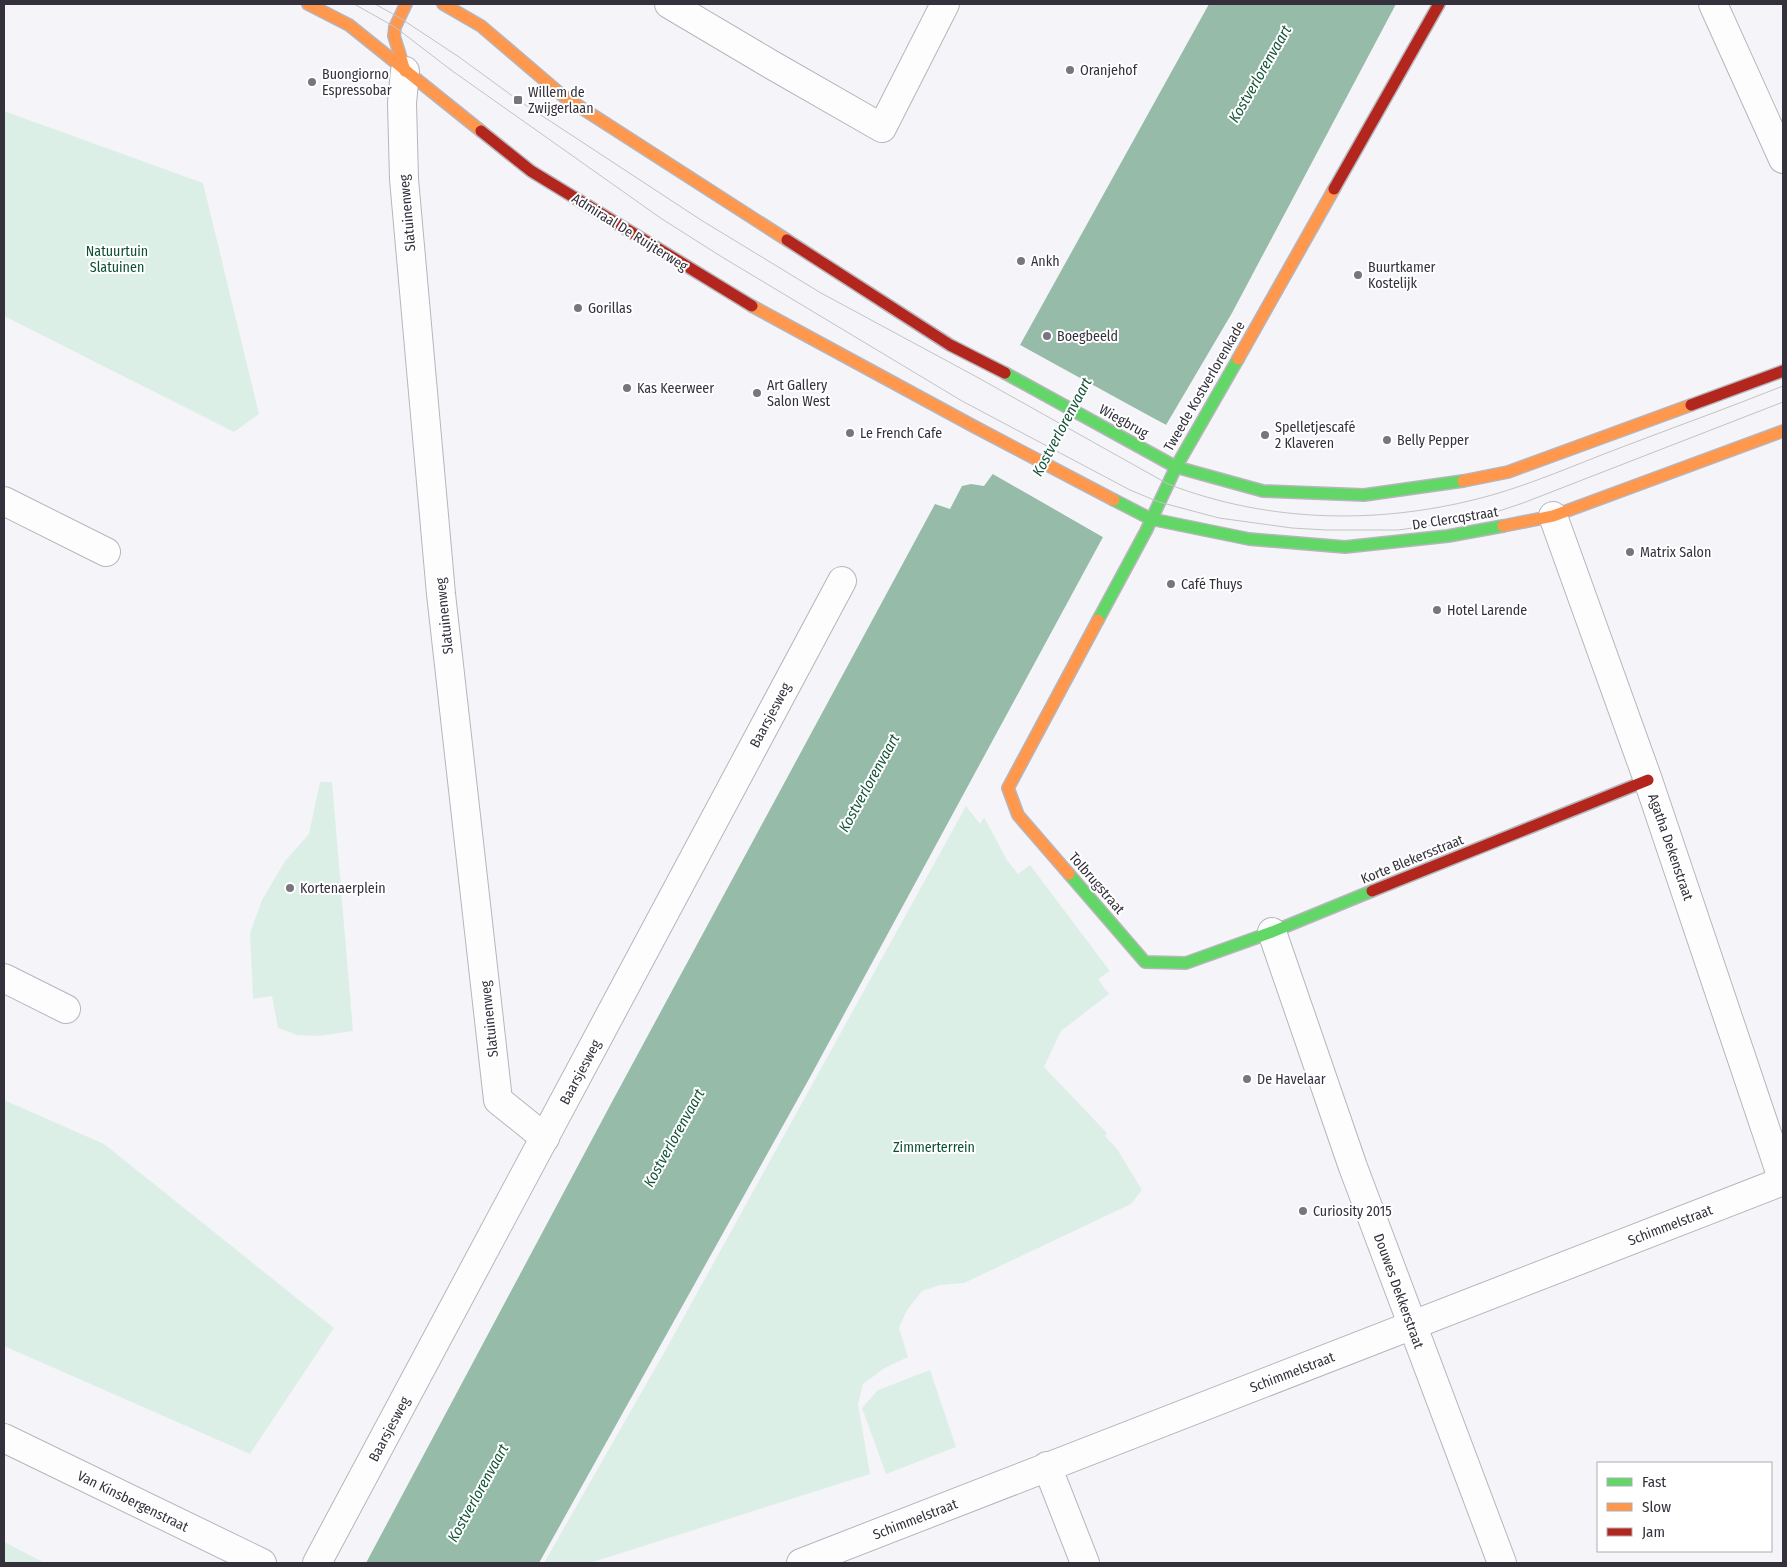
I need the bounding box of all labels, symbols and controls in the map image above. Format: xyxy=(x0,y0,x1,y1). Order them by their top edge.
water label: Kostverlorenvaart xyxy=(1225,22,1295,126)
place label: Oranjehof xyxy=(1080,62,1139,79)
marker: Oranjehof xyxy=(1064,64,1076,76)
place label: Buongiorno Espressobar xyxy=(322,66,392,99)
marker: Buongiorno Espressobar xyxy=(306,76,318,88)
place label: Willem de Zwijgerlaan xyxy=(528,84,594,117)
marker: Willem de Zwijgerlaan xyxy=(512,94,524,106)
street label: Slatuinenweg xyxy=(396,173,419,252)
street label: Admiraal De Ruijterweg xyxy=(569,190,691,275)
park label: Natuurtuin Slatuinen xyxy=(86,243,148,276)
place label: Ankh xyxy=(1031,253,1060,270)
marker: Ankh xyxy=(1015,255,1027,267)
place label: Buurtkamer Kostelijk xyxy=(1368,259,1436,292)
marker: Buurtkamer Kostelijk xyxy=(1352,269,1364,281)
place label: Gorillas xyxy=(588,300,632,317)
marker: Gorillas xyxy=(572,302,584,314)
street label: Tweede Kostverlorenkade xyxy=(1160,318,1249,454)
place label: Boegbeeld xyxy=(1057,328,1118,345)
marker: Boegbeeld xyxy=(1041,330,1053,342)
water label: Kostverlorenvaart xyxy=(1028,374,1096,479)
place label: Art Gallery Salon West xyxy=(767,377,831,410)
place label: Kas Keerweer xyxy=(637,380,714,397)
marker: Kas Keerweer xyxy=(621,382,633,394)
marker: Art Gallery Salon West xyxy=(751,387,763,399)
street label: Wiegbrug xyxy=(1096,401,1152,442)
place label: Spelletjescafé 2 Klaveren xyxy=(1275,419,1355,452)
place label: Le French Cafe xyxy=(860,425,942,442)
marker: Le French Cafe xyxy=(844,427,856,439)
marker: Spelletjescafé 2 Klaveren xyxy=(1259,429,1271,441)
place label: Belly Pepper xyxy=(1397,432,1469,449)
marker: Belly Pepper xyxy=(1381,434,1393,446)
street label: De Clercqstraat xyxy=(1411,503,1500,534)
place label: Matrix Salon xyxy=(1640,544,1711,561)
marker: Matrix Salon xyxy=(1624,546,1636,558)
street label: Slatuinenweg xyxy=(432,576,457,655)
place label: Café Thuys xyxy=(1181,576,1243,593)
marker: Café Thuys xyxy=(1165,578,1177,590)
place label: Hotel Larende xyxy=(1447,602,1527,619)
marker: Hotel Larende xyxy=(1431,604,1443,616)
street label: Baarsjesweg xyxy=(746,680,795,751)
water label: Kostverlorenvaart xyxy=(835,731,903,835)
street label: Agatha Dekenstraat xyxy=(1644,792,1697,903)
street label: Korte Blekersstraat xyxy=(1358,831,1466,888)
street label: Tolbrugstraat xyxy=(1065,849,1128,918)
place label: Kortenaerplein xyxy=(300,880,386,897)
marker: Kortenaerplein xyxy=(284,882,296,894)
street label: Slatuinenweg xyxy=(477,979,502,1058)
street label: Baarsjesweg xyxy=(556,1037,605,1108)
place label: De Havelaar xyxy=(1257,1071,1326,1088)
marker: De Havelaar xyxy=(1241,1073,1253,1085)
water label: Kostverlorenvaart xyxy=(640,1086,708,1190)
park label: Zimmerterrein xyxy=(893,1139,975,1156)
street label: Schimmelstraat xyxy=(1625,1201,1715,1249)
place label: Curiosity 2015 xyxy=(1313,1203,1392,1220)
marker: Curiosity 2015 xyxy=(1297,1205,1309,1217)
street label: Douwes Dekkerstraat xyxy=(1370,1231,1427,1351)
street label: Schimmelstraat xyxy=(1247,1348,1337,1396)
street label: Baarsjesweg xyxy=(365,1394,414,1465)
water label: Kostverlorenvaart xyxy=(444,1441,512,1545)
legend xyxy=(1597,1462,1772,1552)
street label: Van Kinsbergenstraat xyxy=(75,1467,191,1536)
text: Fast xyxy=(1642,1473,1666,1491)
street label: Schimmelstraat xyxy=(870,1495,960,1543)
text: Slow xyxy=(1642,1498,1671,1516)
text: Jam xyxy=(1642,1523,1665,1541)

